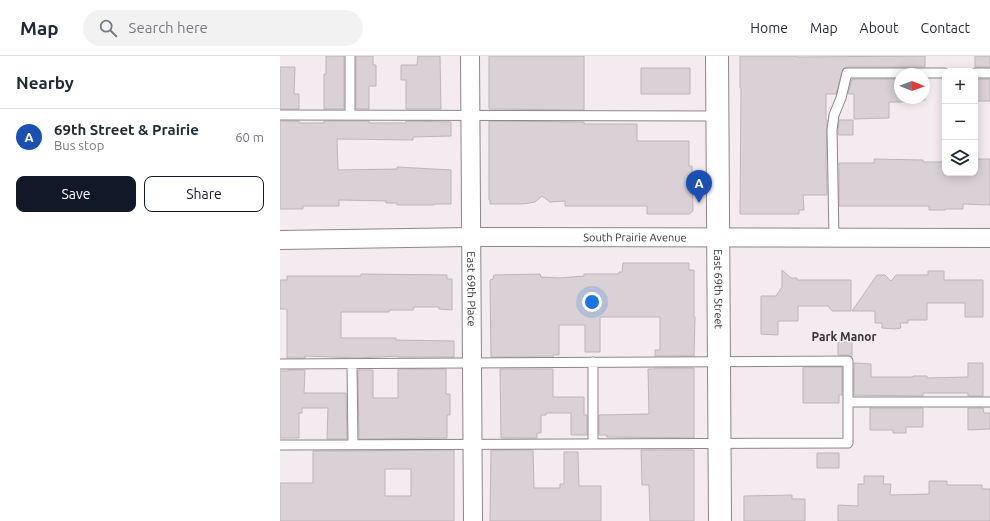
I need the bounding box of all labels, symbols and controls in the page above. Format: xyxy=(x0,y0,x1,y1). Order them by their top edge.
search box xyxy=(83,10,363,46)
text: Map xyxy=(20,17,59,39)
icon: search xyxy=(97,17,119,39)
text: Search here xyxy=(129,19,208,36)
text: Home xyxy=(750,20,788,36)
text: Map xyxy=(810,20,838,36)
text: About xyxy=(860,20,899,36)
text: Contact xyxy=(921,20,970,36)
north arrow xyxy=(894,68,930,104)
map controls xyxy=(942,68,978,176)
button: + xyxy=(942,68,978,104)
text: Nearby xyxy=(16,73,74,92)
button: − xyxy=(942,104,978,140)
text: 69th Street & Prairie xyxy=(54,121,199,138)
text: A xyxy=(24,130,34,144)
text: 60 m xyxy=(235,130,264,144)
text: Bus stop xyxy=(54,138,104,152)
button: layers xyxy=(942,140,978,176)
pin: A xyxy=(686,170,712,203)
button: Save xyxy=(16,176,136,212)
button: Share xyxy=(144,176,264,212)
street label: South Prairie Avenue xyxy=(583,231,687,243)
street label: East 69th Street xyxy=(712,249,725,330)
street label: East 69th Place xyxy=(465,251,478,327)
your location xyxy=(582,292,602,312)
district label: Park Manor xyxy=(812,330,876,343)

